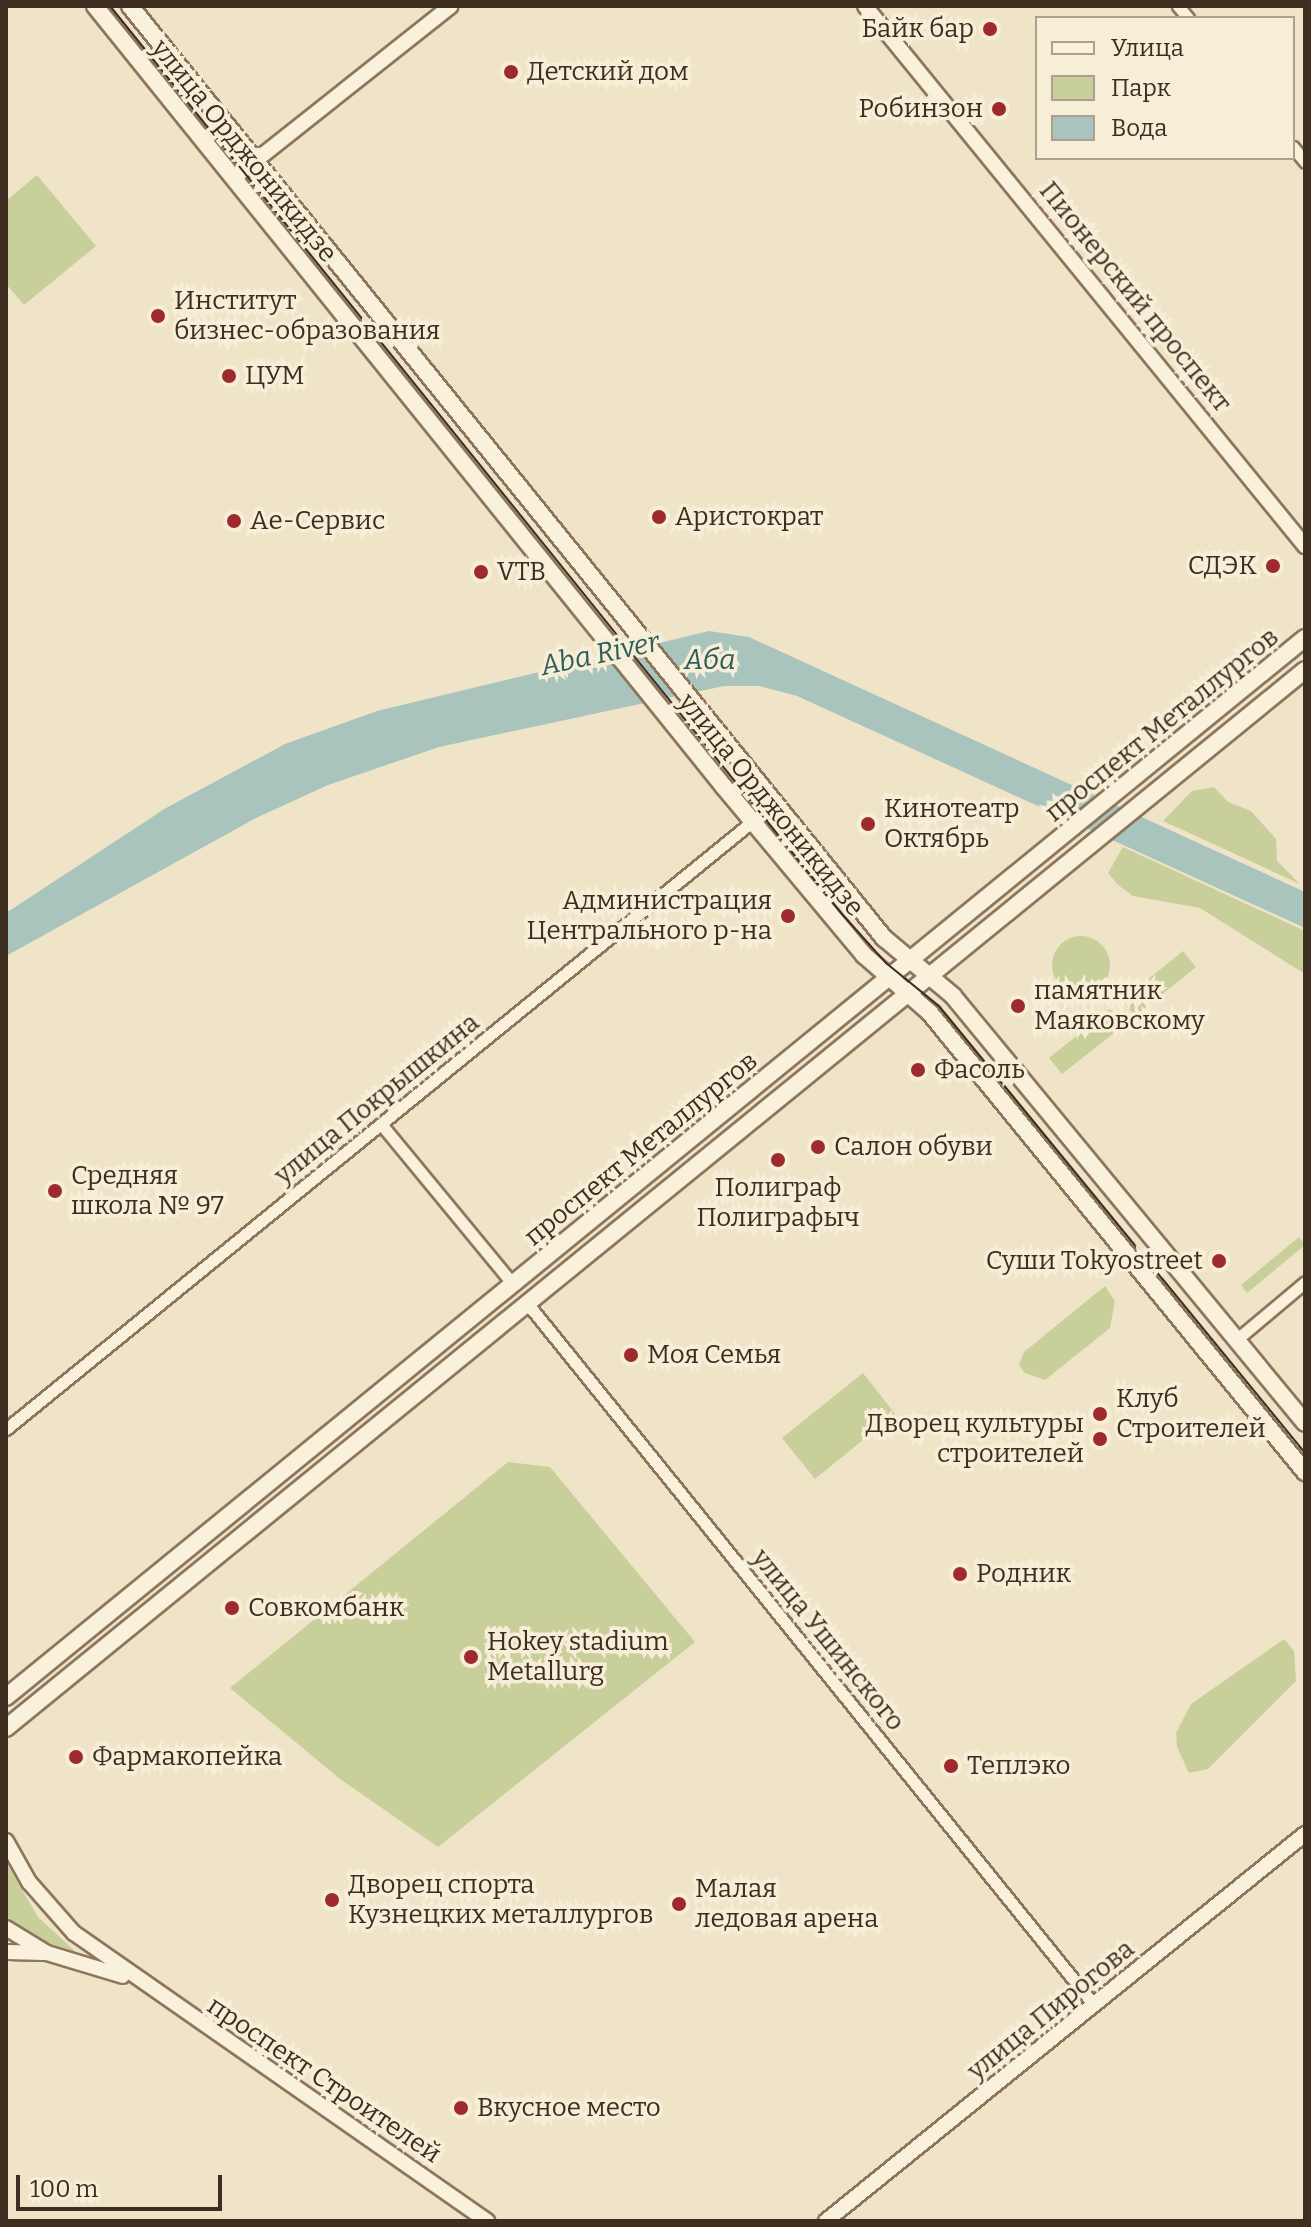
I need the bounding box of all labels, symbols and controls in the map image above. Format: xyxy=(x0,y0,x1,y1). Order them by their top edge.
place label: Байк бар xyxy=(861,13,974,45)
legend xyxy=(1035,16,1295,160)
marker: Байк бар xyxy=(981,20,999,38)
street label: улица Орджоникидзе xyxy=(145,33,343,269)
text: Улица xyxy=(1111,34,1184,62)
place label: Детский дом xyxy=(527,56,689,88)
marker: Детский дом xyxy=(502,63,520,81)
text: Парк xyxy=(1111,74,1171,102)
place label: Робинзон xyxy=(858,93,983,125)
marker: Робинзон xyxy=(990,100,1008,118)
text: Вода xyxy=(1111,114,1167,142)
street label: Пионерский проспект xyxy=(1033,176,1237,418)
place label: Институт бизнес-образования xyxy=(174,285,440,346)
marker: Институт бизнес-образования xyxy=(149,307,167,325)
place label: ЦУМ xyxy=(245,360,304,392)
marker: ЦУМ xyxy=(220,367,238,385)
place label: Аристократ xyxy=(675,501,823,533)
place label: Аe-Сервис xyxy=(250,505,385,537)
marker: Аристократ xyxy=(650,508,668,526)
marker: Аe-Сервис xyxy=(225,512,243,530)
place label: СДЭК xyxy=(1188,550,1257,582)
place label: VTB xyxy=(497,556,546,588)
marker: СДЭК xyxy=(1264,557,1282,575)
marker: VTB xyxy=(472,563,490,581)
street label: проспект Металлургов xyxy=(1039,621,1285,829)
water label: Aba River xyxy=(538,625,662,683)
water label: Аба xyxy=(684,643,736,677)
street label: улица Орджоникидзе xyxy=(672,687,870,923)
place label: Кинотеатр Октябрь xyxy=(884,793,1020,854)
marker: Кинотеатр Октябрь xyxy=(859,815,877,833)
place label: Администрация Центрального р-на xyxy=(526,885,772,946)
marker: Администрация Центрального р-на xyxy=(779,907,797,925)
place label: памятник Маяковскому xyxy=(1034,975,1205,1036)
marker: памятник Маяковскому xyxy=(1009,997,1027,1015)
street label: улица Покрышкина xyxy=(268,1007,486,1191)
street label: проспект Металлургов xyxy=(518,1045,764,1253)
place label: Фасоль xyxy=(934,1054,1025,1086)
marker: Фасоль xyxy=(909,1061,927,1079)
place label: Салон обуви xyxy=(834,1131,993,1163)
marker: Салон обуви xyxy=(809,1138,827,1156)
marker: Полиграф Полиграфыч xyxy=(769,1151,787,1169)
place label: Средняя школа № 97 xyxy=(71,1160,224,1222)
place label: Полиграф Полиграфыч xyxy=(696,1172,860,1234)
marker: Средняя школа № 97 xyxy=(46,1182,64,1200)
place label: Суши Tokyostreet xyxy=(986,1245,1203,1277)
marker: Суши Tokyostreet xyxy=(1210,1252,1228,1270)
place label: Моя Семья xyxy=(647,1339,781,1371)
marker: Моя Семья xyxy=(622,1346,640,1364)
place label: Клуб Строителей xyxy=(1116,1383,1266,1444)
marker: Клуб Строителей xyxy=(1091,1405,1109,1423)
place label: Дворец культуры строителей xyxy=(866,1408,1084,1470)
marker: Дворец культуры строителей xyxy=(1091,1430,1109,1448)
street label: улица Ушинского xyxy=(745,1543,911,1737)
place label: Родник xyxy=(976,1558,1071,1590)
marker: Родник xyxy=(951,1565,969,1583)
place label: Совкомбанк xyxy=(248,1592,404,1624)
marker: Совкомбанк xyxy=(223,1599,241,1617)
place label: Hokey stadium Metallurg xyxy=(487,1626,669,1688)
marker: Hokey stadium Metallurg xyxy=(462,1648,480,1666)
place label: Фармакопейка xyxy=(92,1741,282,1773)
marker: Фармакопейка xyxy=(67,1748,85,1766)
place label: Теплэко xyxy=(967,1750,1070,1782)
marker: Теплэко xyxy=(942,1757,960,1775)
place label: Дворец спорта Кузнецких металлургов xyxy=(348,1869,654,1930)
place label: Малая ледовая арена xyxy=(695,1873,878,1934)
marker: Дворец спорта Кузнецких металлургов xyxy=(323,1891,341,1909)
marker: Малая ледовая арена xyxy=(670,1895,688,1913)
street label: улица Пирогова xyxy=(961,1933,1141,2087)
street label: проспект Строителей xyxy=(201,1990,447,2170)
place label: Вкусное место xyxy=(477,2092,661,2124)
marker: Вкусное место xyxy=(452,2099,470,2117)
scale bar xyxy=(20,2159,226,2209)
text: 100 m xyxy=(30,2175,98,2203)

